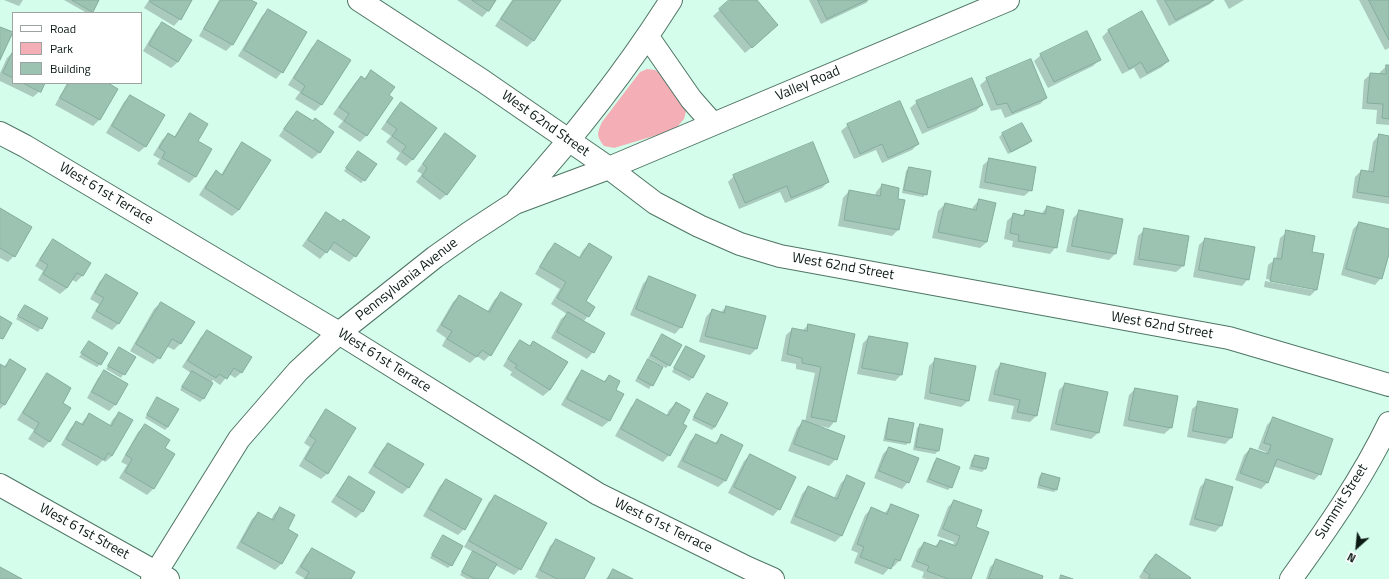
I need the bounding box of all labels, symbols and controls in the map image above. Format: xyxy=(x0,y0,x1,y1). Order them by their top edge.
legend xyxy=(12,12,142,84)
text: Road xyxy=(50,19,76,38)
text: Park xyxy=(50,39,73,58)
text: Building xyxy=(50,59,91,78)
street label: Valley Road xyxy=(773,63,843,105)
street label: West 62nd Street xyxy=(498,87,592,161)
street label: West 61st Terrace xyxy=(56,159,156,229)
street label: Pennsylvania Avenue xyxy=(353,235,461,325)
street label: West 62nd Street xyxy=(791,250,895,284)
street label: West 62nd Street xyxy=(1110,309,1214,343)
street label: West 61st Terrace xyxy=(334,326,434,396)
street label: Summit Street xyxy=(1312,461,1372,543)
street label: West 61st Terrace xyxy=(611,495,715,557)
street label: West 61st Street xyxy=(36,500,132,564)
north arrow xyxy=(1337,527,1377,567)
text: N xyxy=(1345,549,1359,567)

